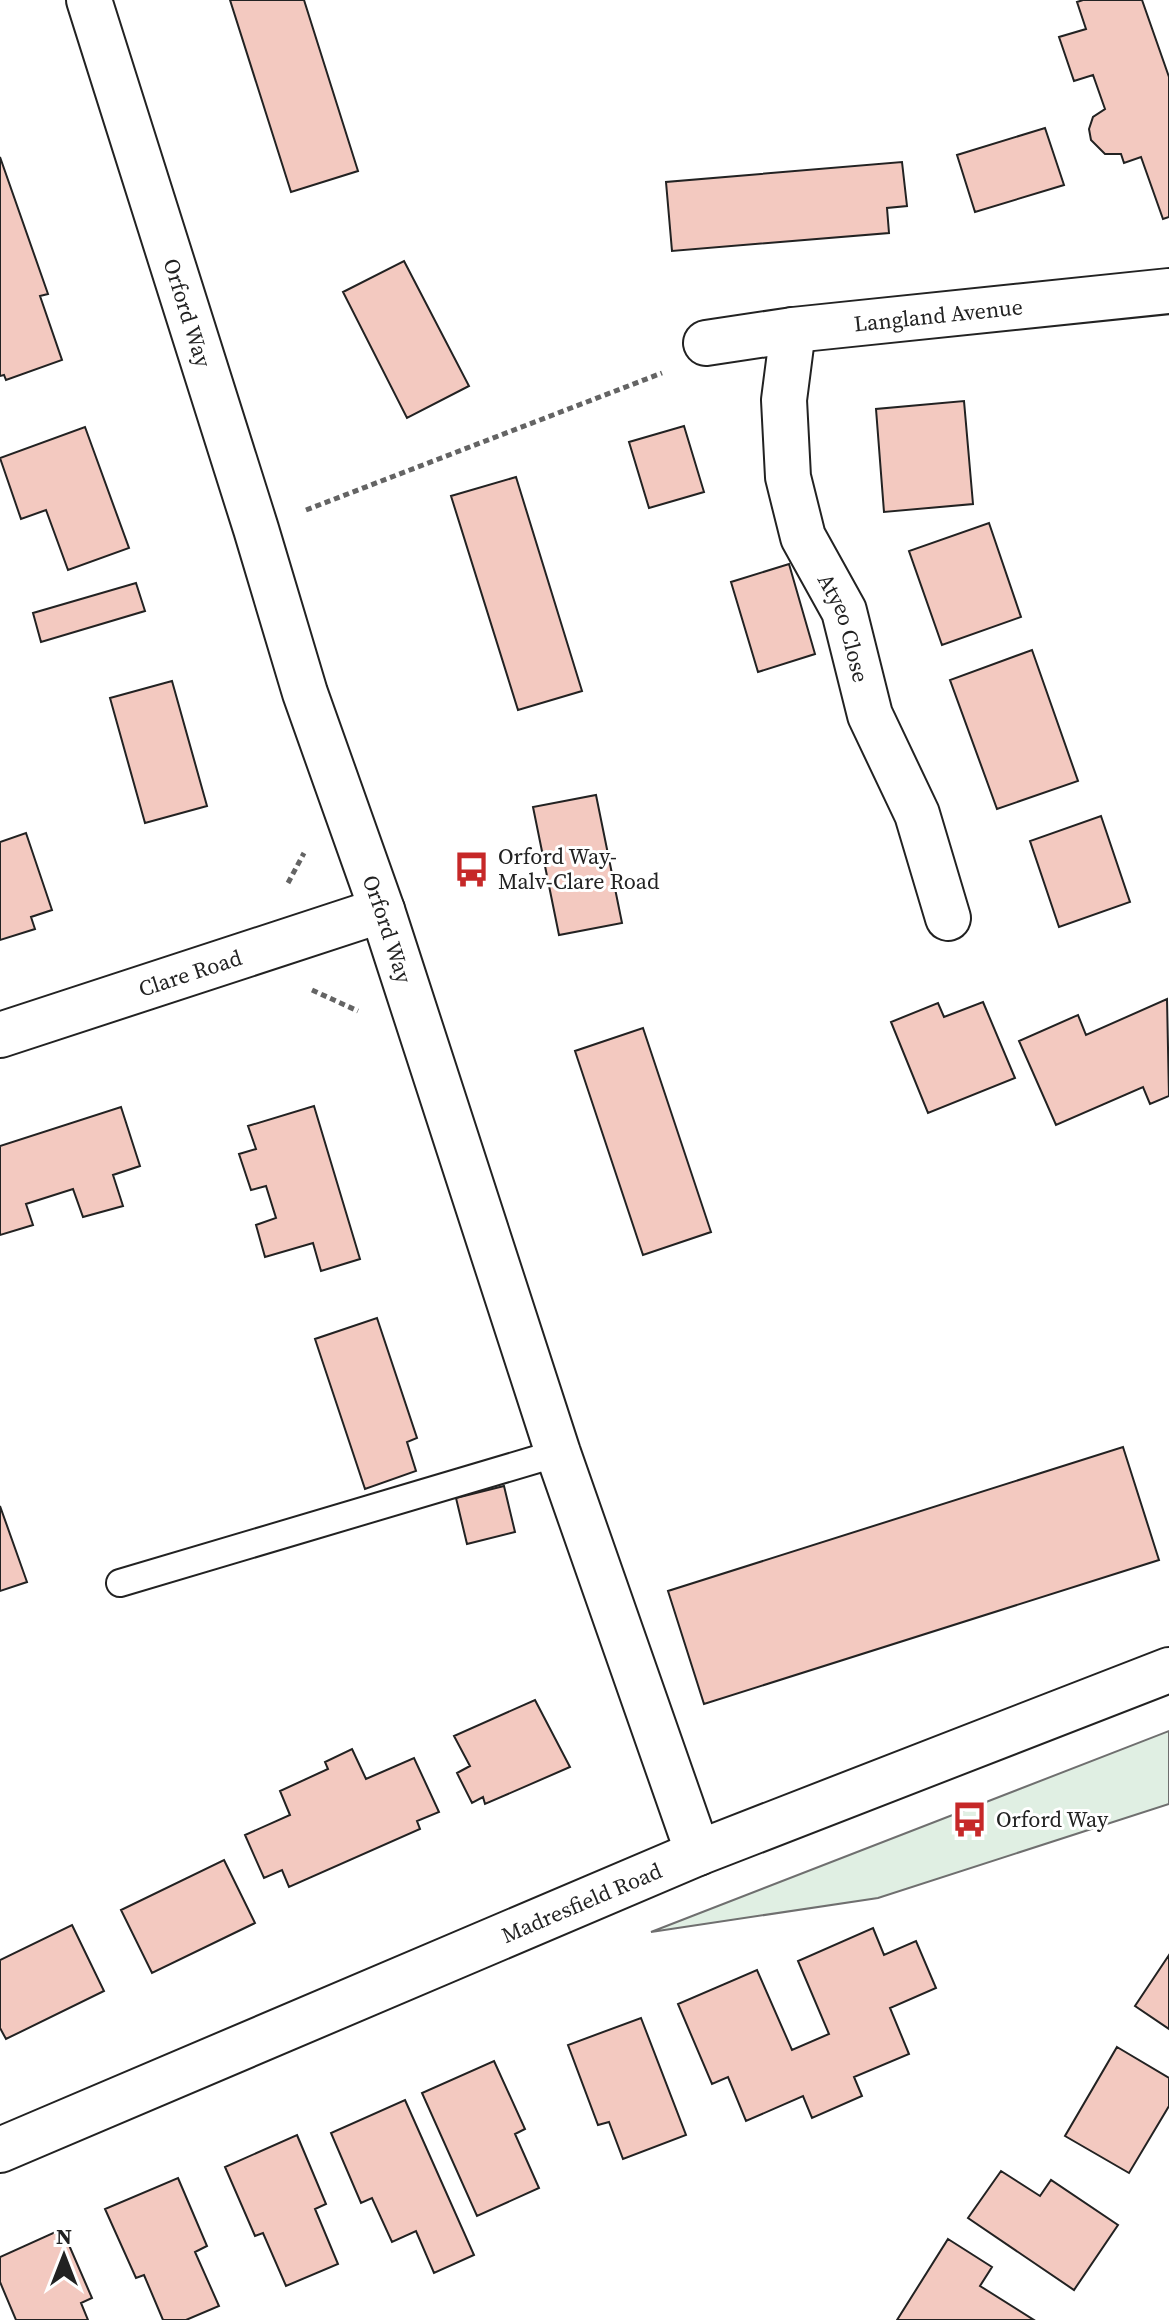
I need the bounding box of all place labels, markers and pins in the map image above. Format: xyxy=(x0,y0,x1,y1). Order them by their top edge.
place label: Orford Way- Malv-Clare Road xyxy=(498,841,660,896)
bus stop icon: Orford Way- Malv-Clare Road xyxy=(453,850,491,888)
bus stop icon: Orford Way xyxy=(951,1800,989,1838)
place label: Orford Way xyxy=(996,1804,1109,1834)

